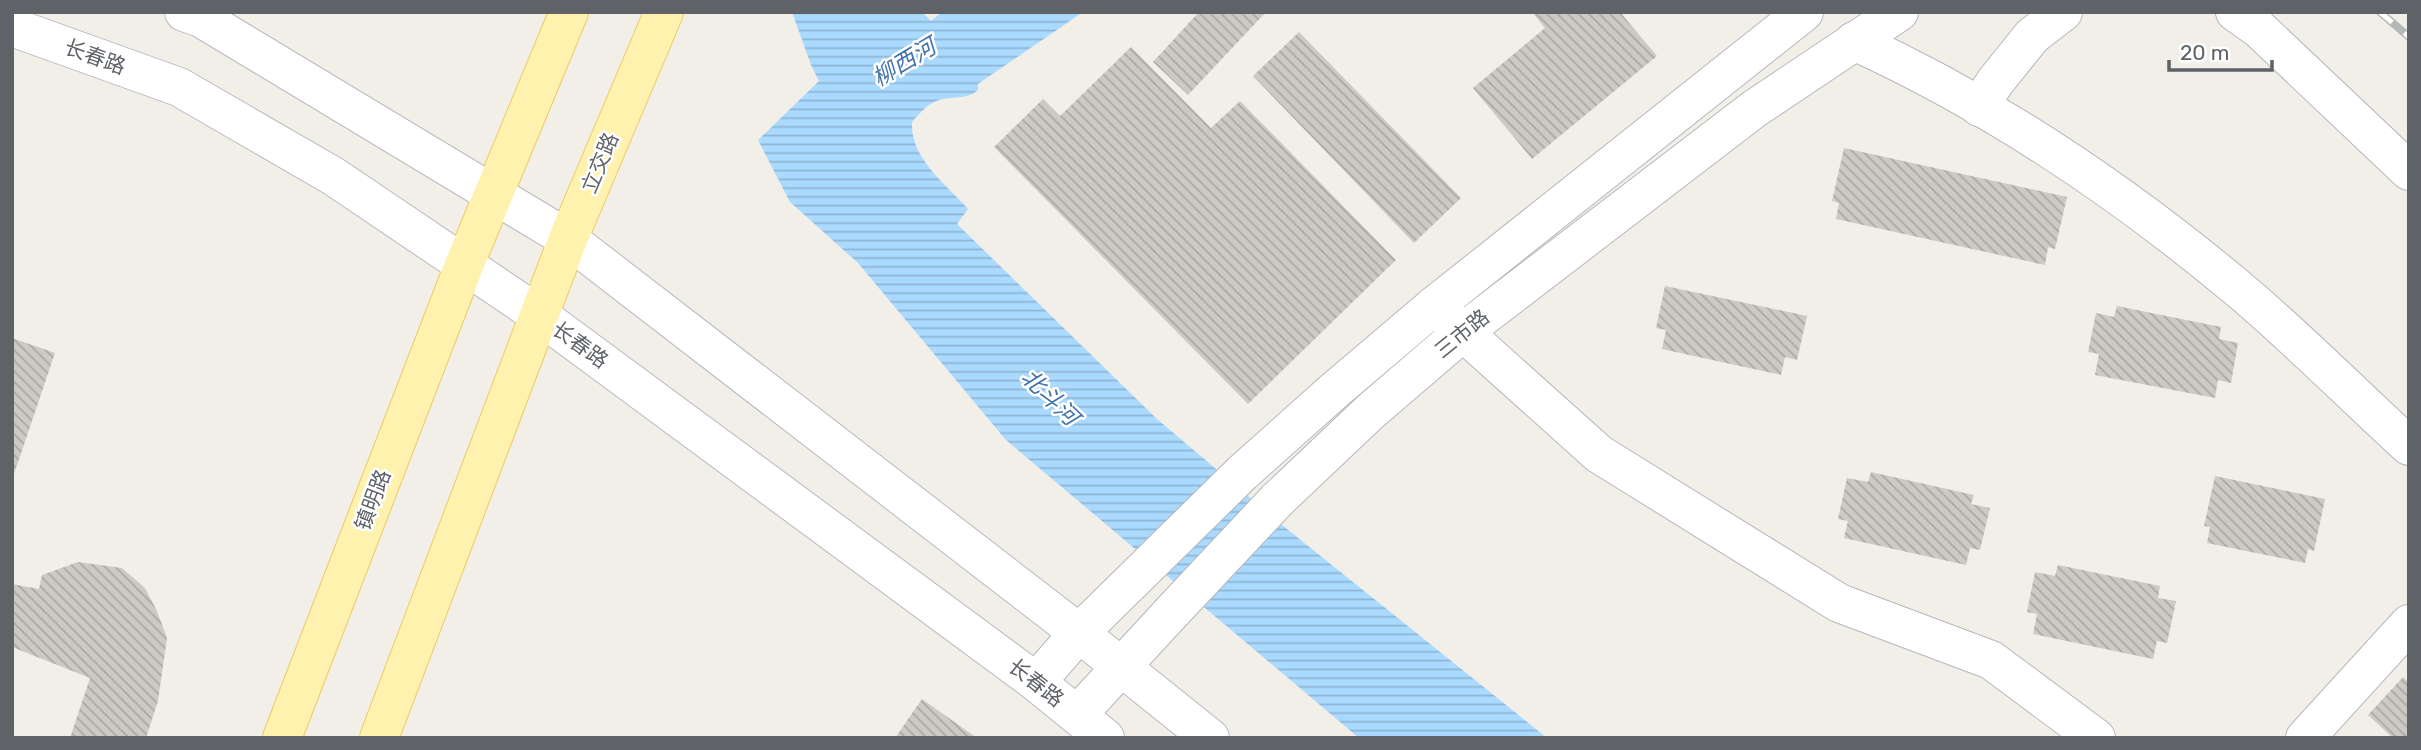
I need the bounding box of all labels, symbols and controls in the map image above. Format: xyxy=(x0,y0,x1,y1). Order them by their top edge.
scale bar xyxy=(2169,28,2272,72)
water label: 柳西河 xyxy=(867,30,944,92)
street label: 长春路 xyxy=(61,34,129,79)
text: 20 m xyxy=(2180,40,2229,65)
street label: 立交路 xyxy=(576,129,623,197)
street label: 三市路 xyxy=(1429,304,1494,363)
street label: 长春路 xyxy=(547,316,613,373)
water label: 北斗河 xyxy=(1015,363,1087,434)
street label: 镇明路 xyxy=(350,466,395,534)
street label: 长春路 xyxy=(1004,653,1069,712)

